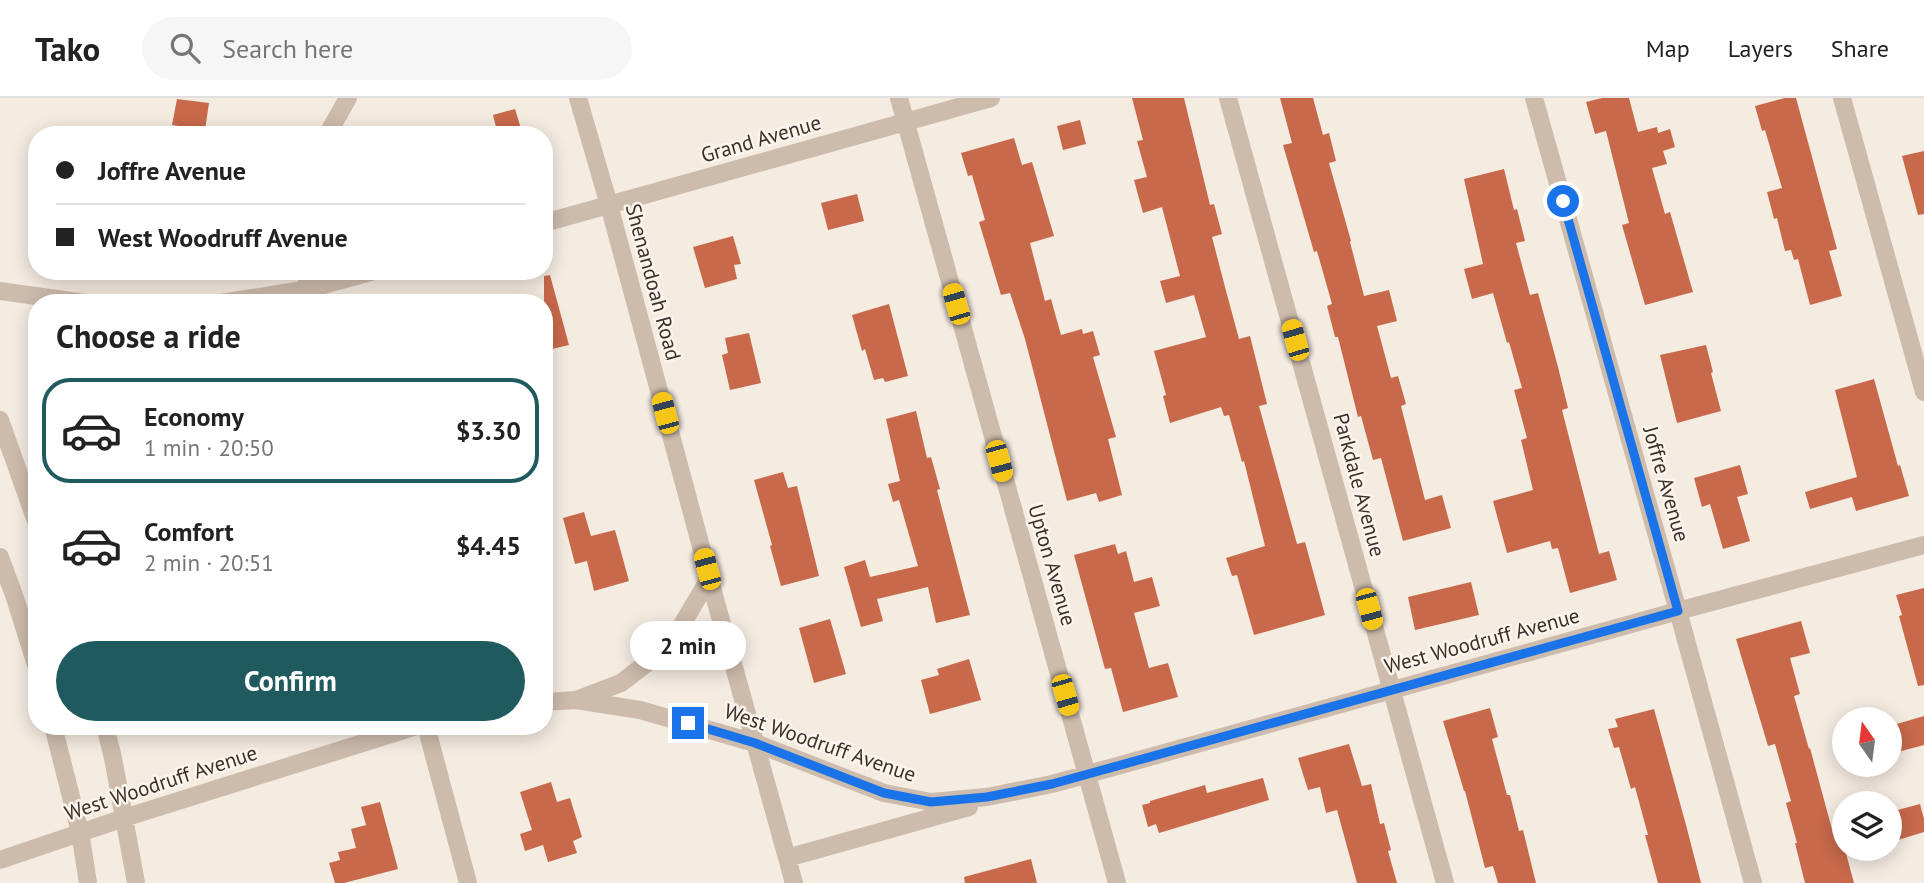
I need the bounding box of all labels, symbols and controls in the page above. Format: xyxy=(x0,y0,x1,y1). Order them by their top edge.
search box xyxy=(142,17,632,80)
text: Tako xyxy=(35,27,100,70)
icon: search xyxy=(166,29,204,67)
text: Search here xyxy=(222,32,353,65)
text: Map xyxy=(1646,33,1690,64)
text: Layers xyxy=(1728,33,1793,64)
text: Share xyxy=(1831,33,1889,64)
street label: Grand Avenue xyxy=(698,108,824,169)
text: Joffre Avenue xyxy=(98,154,246,187)
route start xyxy=(1547,185,1579,217)
street label: Shenandoah Road xyxy=(620,201,687,363)
text: West Woodruff Avenue xyxy=(98,221,348,254)
car xyxy=(941,281,972,327)
text: Choose a ride xyxy=(56,315,241,357)
car xyxy=(1280,317,1311,363)
car xyxy=(650,390,681,436)
icon: car xyxy=(60,399,123,462)
text: Economy xyxy=(144,400,244,433)
street label: Parkdale Avenue xyxy=(1327,410,1392,560)
text: $3.30 xyxy=(456,414,521,447)
street label: Joffre Avenue xyxy=(1637,422,1696,545)
text: 1 min · 20:50 xyxy=(144,433,274,462)
car xyxy=(984,438,1015,484)
street label: Upton Avenue xyxy=(1022,501,1083,629)
icon: car xyxy=(60,514,123,577)
text: Comfort xyxy=(144,515,234,548)
text: $4.45 xyxy=(456,529,521,562)
car xyxy=(692,546,723,592)
text: 2 min · 20:51 xyxy=(144,548,274,577)
car xyxy=(1354,586,1385,632)
street label: West Woodruff Avenue xyxy=(1381,601,1582,680)
callout: 2 min xyxy=(630,622,746,670)
text: 2 min xyxy=(660,631,716,660)
button: Confirm xyxy=(56,641,525,721)
car xyxy=(1050,672,1081,718)
street label: West Woodruff Avenue xyxy=(721,697,920,788)
route end xyxy=(672,707,704,739)
north arrow xyxy=(1832,707,1902,777)
map controls xyxy=(1832,707,1902,861)
street label: West Woodruff Avenue xyxy=(61,739,261,826)
button: layers xyxy=(1832,791,1902,861)

